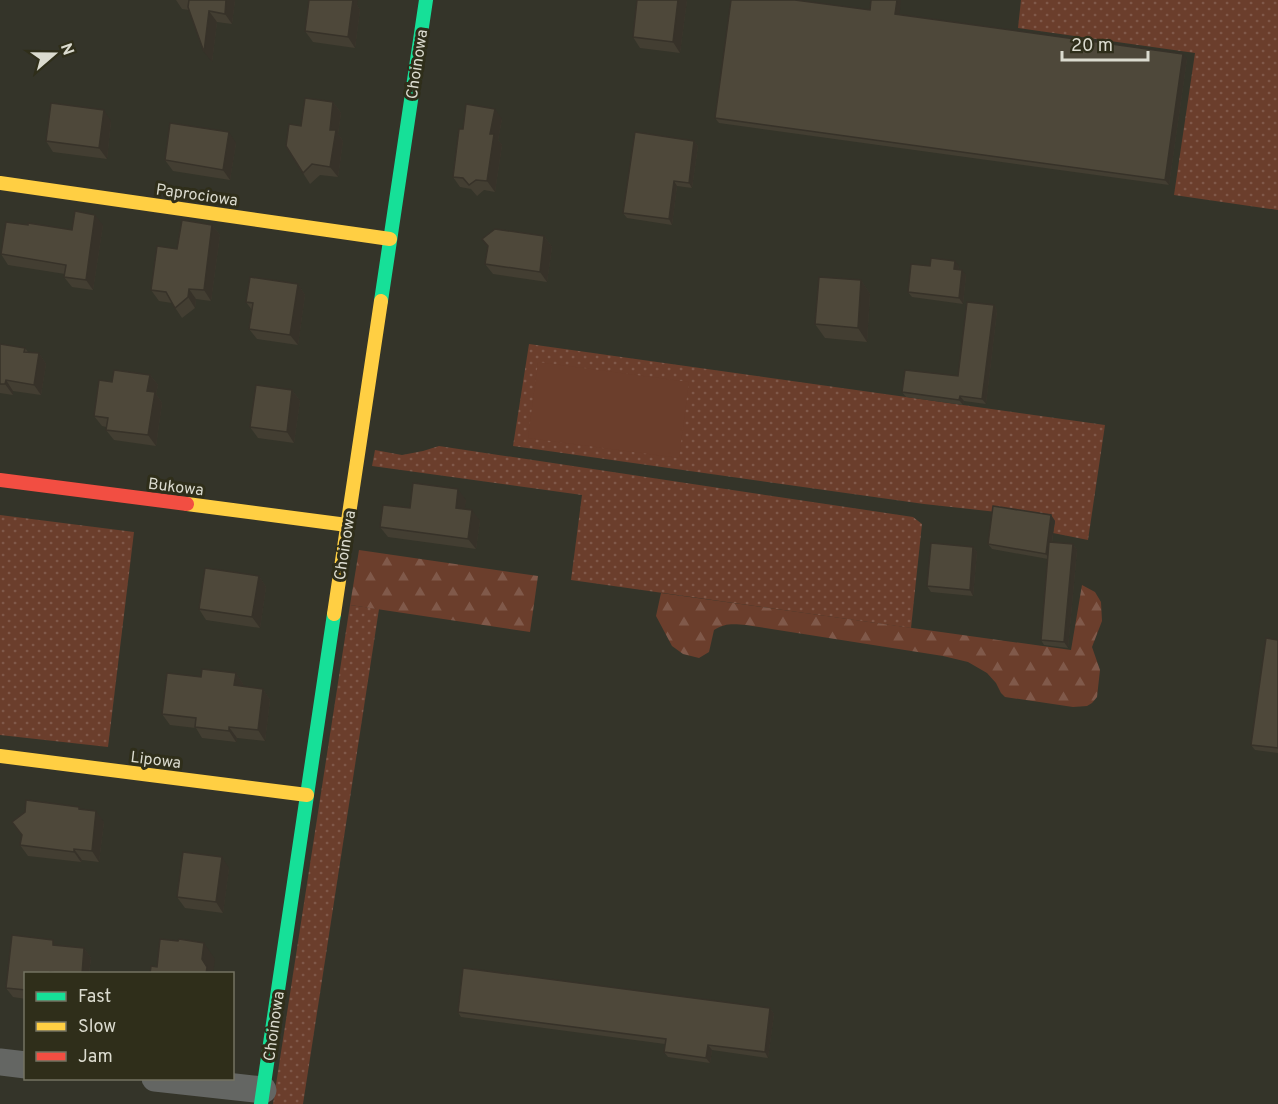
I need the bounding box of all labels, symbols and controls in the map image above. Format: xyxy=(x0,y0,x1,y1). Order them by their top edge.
north arrow xyxy=(24,24,84,84)
scale bar xyxy=(1062,24,1148,62)
street label: Choinowa xyxy=(403,28,433,101)
text: 20 m xyxy=(1071,35,1113,58)
text: N xyxy=(55,41,78,58)
street label: Paprociowa xyxy=(154,180,239,212)
street label: Bukowa xyxy=(147,475,205,501)
street label: Choinowa xyxy=(331,509,361,582)
street label: Lipowa xyxy=(129,748,182,774)
legend xyxy=(24,972,234,1080)
text: Fast xyxy=(78,986,111,1009)
street label: Choinowa xyxy=(260,990,290,1062)
text: Slow xyxy=(78,1016,116,1039)
text: Jam xyxy=(78,1046,113,1069)

